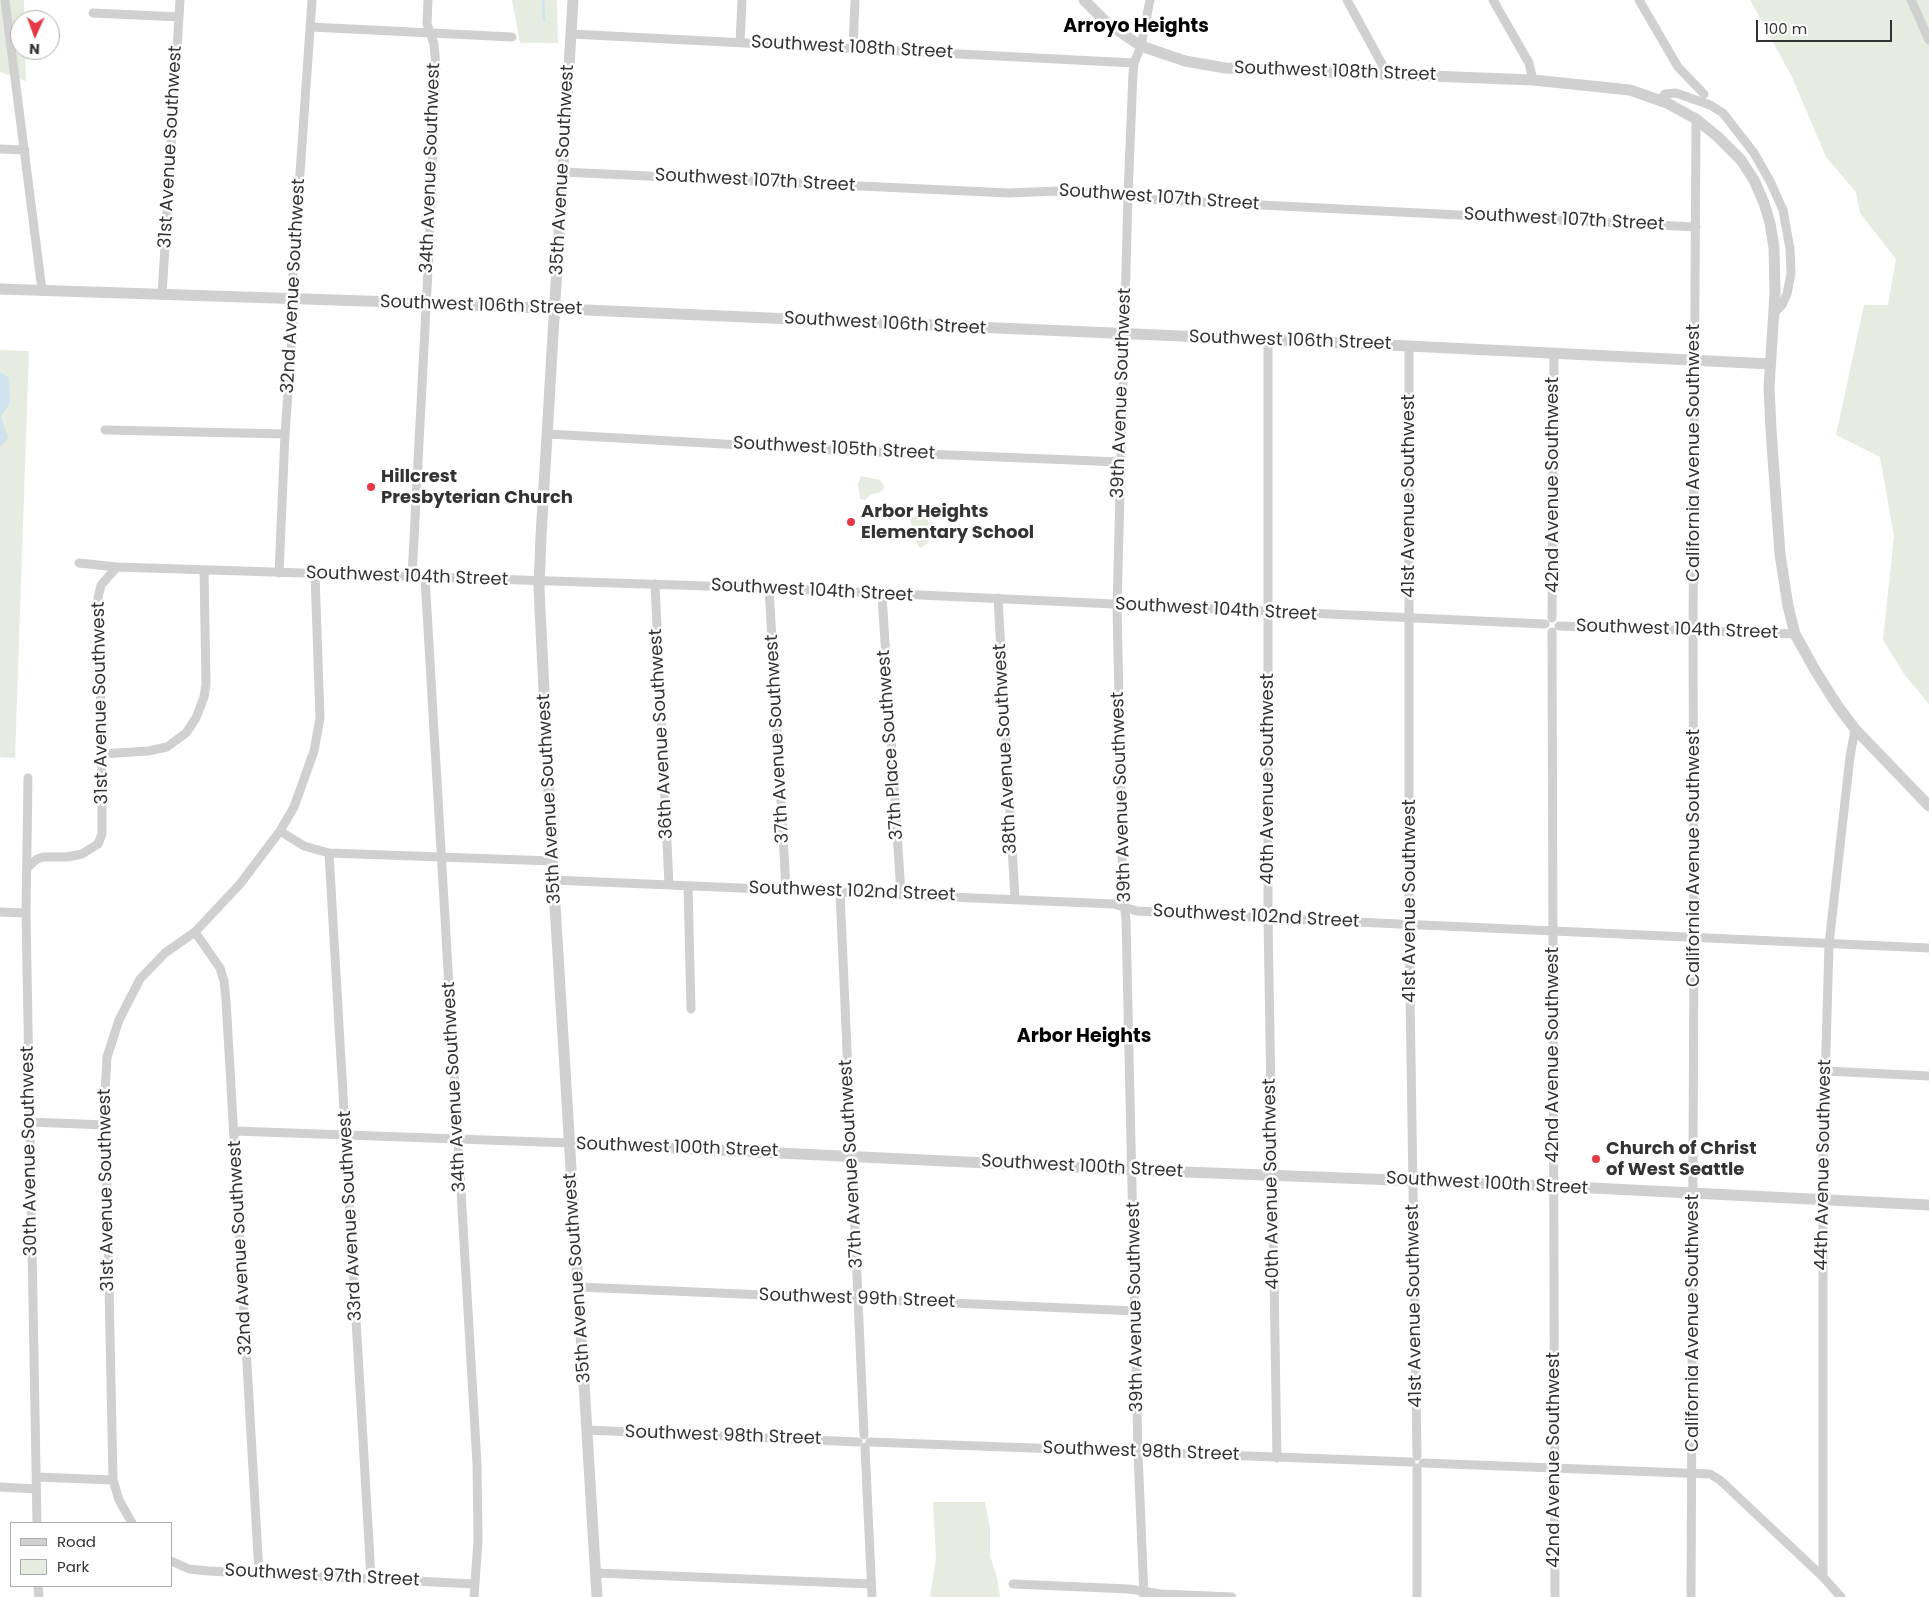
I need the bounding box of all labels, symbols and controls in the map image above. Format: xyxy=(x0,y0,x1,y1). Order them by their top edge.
north arrow xyxy=(10,10,60,60)
scale bar xyxy=(1759,10,1895,42)
district label: Arroyo Heights xyxy=(1063,16,1209,38)
text: 100 m xyxy=(1764,18,1807,39)
street label: Southwest 108th Street xyxy=(750,32,954,64)
text: N xyxy=(29,39,40,59)
street label: 31st Avenue Southwest xyxy=(155,45,187,249)
street label: Southwest 108th Street xyxy=(1234,58,1436,86)
street label: 34th Avenue Southwest xyxy=(417,62,445,274)
street label: 35th Avenue Southwest xyxy=(547,64,579,276)
street label: Southwest 107th Street xyxy=(654,165,856,197)
street label: 32nd Avenue Southwest xyxy=(278,178,310,394)
street label: Southwest 107th Street xyxy=(1058,180,1260,216)
street label: Southwest 107th Street xyxy=(1463,204,1665,236)
street label: 39th Avenue Southwest xyxy=(1108,287,1136,499)
street label: Southwest 106th Street xyxy=(379,292,583,320)
street label: Southwest 106th Street xyxy=(783,308,987,340)
street label: California Avenue Southwest xyxy=(1683,324,1705,582)
street label: Southwest 106th Street xyxy=(1188,327,1392,355)
street label: 42nd Avenue Southwest xyxy=(1542,377,1564,593)
street label: 41st Avenue Southwest xyxy=(1398,394,1420,598)
street label: Southwest 105th Street xyxy=(732,433,936,465)
place label: Hillcrest Presbyterian Church xyxy=(381,466,573,508)
marker: Hillcrest Presbyterian Church xyxy=(365,481,377,493)
place label: Arbor Heights Elementary School xyxy=(861,501,1034,544)
marker: Arbor Heights Elementary School xyxy=(845,516,857,528)
street label: Southwest 104th Street xyxy=(306,563,508,591)
street label: Southwest 104th Street xyxy=(710,575,914,607)
street label: Southwest 104th Street xyxy=(1114,594,1318,626)
street label: 31st Avenue Southwest xyxy=(88,601,114,805)
street label: Southwest 104th Street xyxy=(1576,616,1778,644)
street label: 36th Avenue Southwest xyxy=(646,628,678,840)
street label: 37th Avenue Southwest xyxy=(762,634,794,844)
street label: 38th Avenue Southwest xyxy=(990,643,1022,855)
street label: 37th Place Southwest xyxy=(874,649,908,841)
street label: 40th Avenue Southwest xyxy=(1257,673,1279,885)
street label: 39th Avenue Southwest xyxy=(1108,691,1136,903)
street label: 35th Avenue Southwest xyxy=(534,693,566,905)
street label: California Avenue Southwest xyxy=(1683,729,1705,987)
street label: 41st Avenue Southwest xyxy=(1399,799,1421,1003)
street label: Southwest 102nd Street xyxy=(748,878,956,906)
street label: Southwest 102nd Street xyxy=(1152,901,1360,933)
street label: 42nd Avenue Southwest xyxy=(1542,947,1564,1163)
street label: 34th Avenue Southwest xyxy=(439,981,471,1193)
district label: Arbor Heights xyxy=(1017,1026,1151,1048)
street label: 30th Avenue Southwest xyxy=(17,1045,43,1257)
street label: 37th Avenue Southwest xyxy=(836,1059,868,1269)
street label: 44th Avenue Southwest xyxy=(1811,1059,1837,1271)
street label: 40th Avenue Southwest xyxy=(1259,1078,1285,1290)
street label: 31st Avenue Southwest xyxy=(94,1088,120,1292)
street label: 33rd Avenue Southwest xyxy=(335,1110,367,1322)
street label: Southwest 100th Street xyxy=(576,1134,778,1162)
place label: Church of Christ of West Seattle xyxy=(1606,1138,1756,1180)
street label: 32nd Avenue Southwest xyxy=(225,1140,257,1356)
street label: Southwest 100th Street xyxy=(980,1151,1184,1183)
marker: Church of Christ of West Seattle xyxy=(1590,1153,1602,1165)
street label: Southwest 100th Street xyxy=(1385,1168,1589,1200)
street label: 35th Avenue Southwest xyxy=(560,1172,596,1384)
street label: California Avenue Southwest xyxy=(1682,1194,1704,1452)
street label: 39th Avenue Southwest xyxy=(1123,1201,1149,1413)
street label: 41st Avenue Southwest xyxy=(1402,1204,1428,1408)
street label: Southwest 99th Street xyxy=(758,1285,956,1313)
street label: 42nd Avenue Southwest xyxy=(1543,1352,1565,1568)
street label: Southwest 98th Street xyxy=(624,1422,822,1450)
street label: Southwest 98th Street xyxy=(1042,1438,1240,1466)
legend xyxy=(10,1522,172,1587)
text: Road xyxy=(57,1531,96,1552)
text: Park xyxy=(57,1556,89,1577)
street label: Southwest 97th Street xyxy=(224,1560,420,1592)

